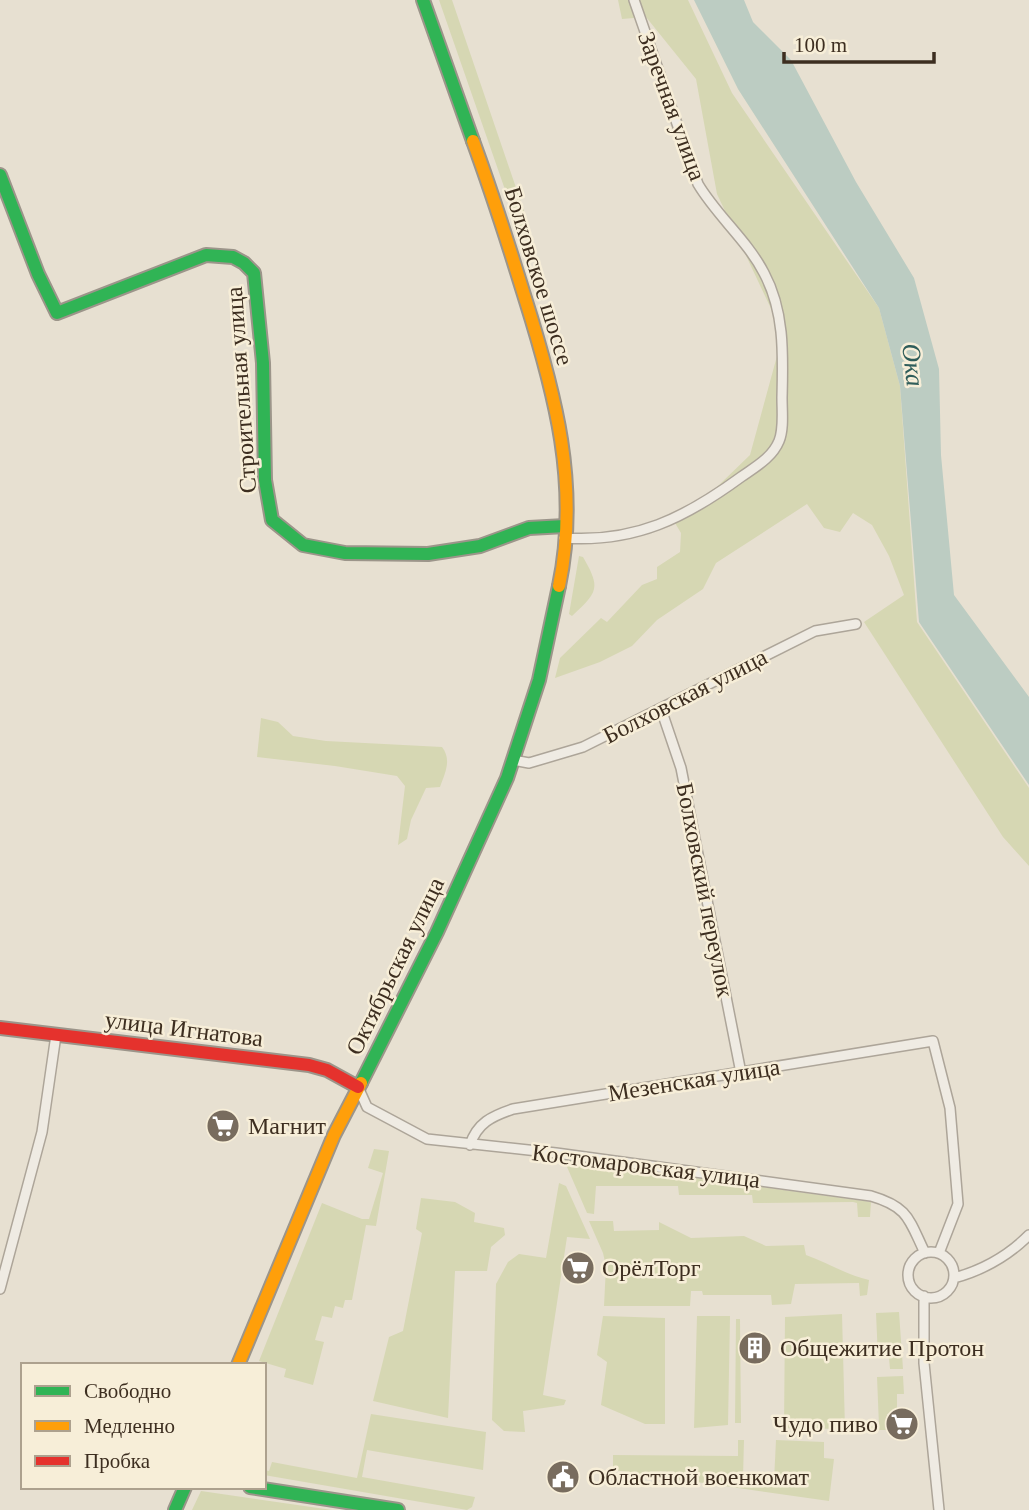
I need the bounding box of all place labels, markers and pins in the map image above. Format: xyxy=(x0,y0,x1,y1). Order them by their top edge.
supermarket icon: Магнит xyxy=(204,1107,242,1145)
place label: Магнит xyxy=(248,1113,327,1139)
supermarket icon: ОрёлТорг xyxy=(559,1249,597,1287)
place label: ОрёлТорг xyxy=(602,1255,701,1281)
building icon: Общежитие Протон xyxy=(736,1329,774,1367)
place label: Общежитие Протон xyxy=(780,1335,984,1361)
supermarket icon: Чудо пиво xyxy=(883,1405,921,1443)
place label: Чудо пиво xyxy=(773,1411,878,1437)
public building icon: Областной военкомат xyxy=(544,1458,582,1496)
place label: Областной военкомат xyxy=(588,1464,809,1490)

